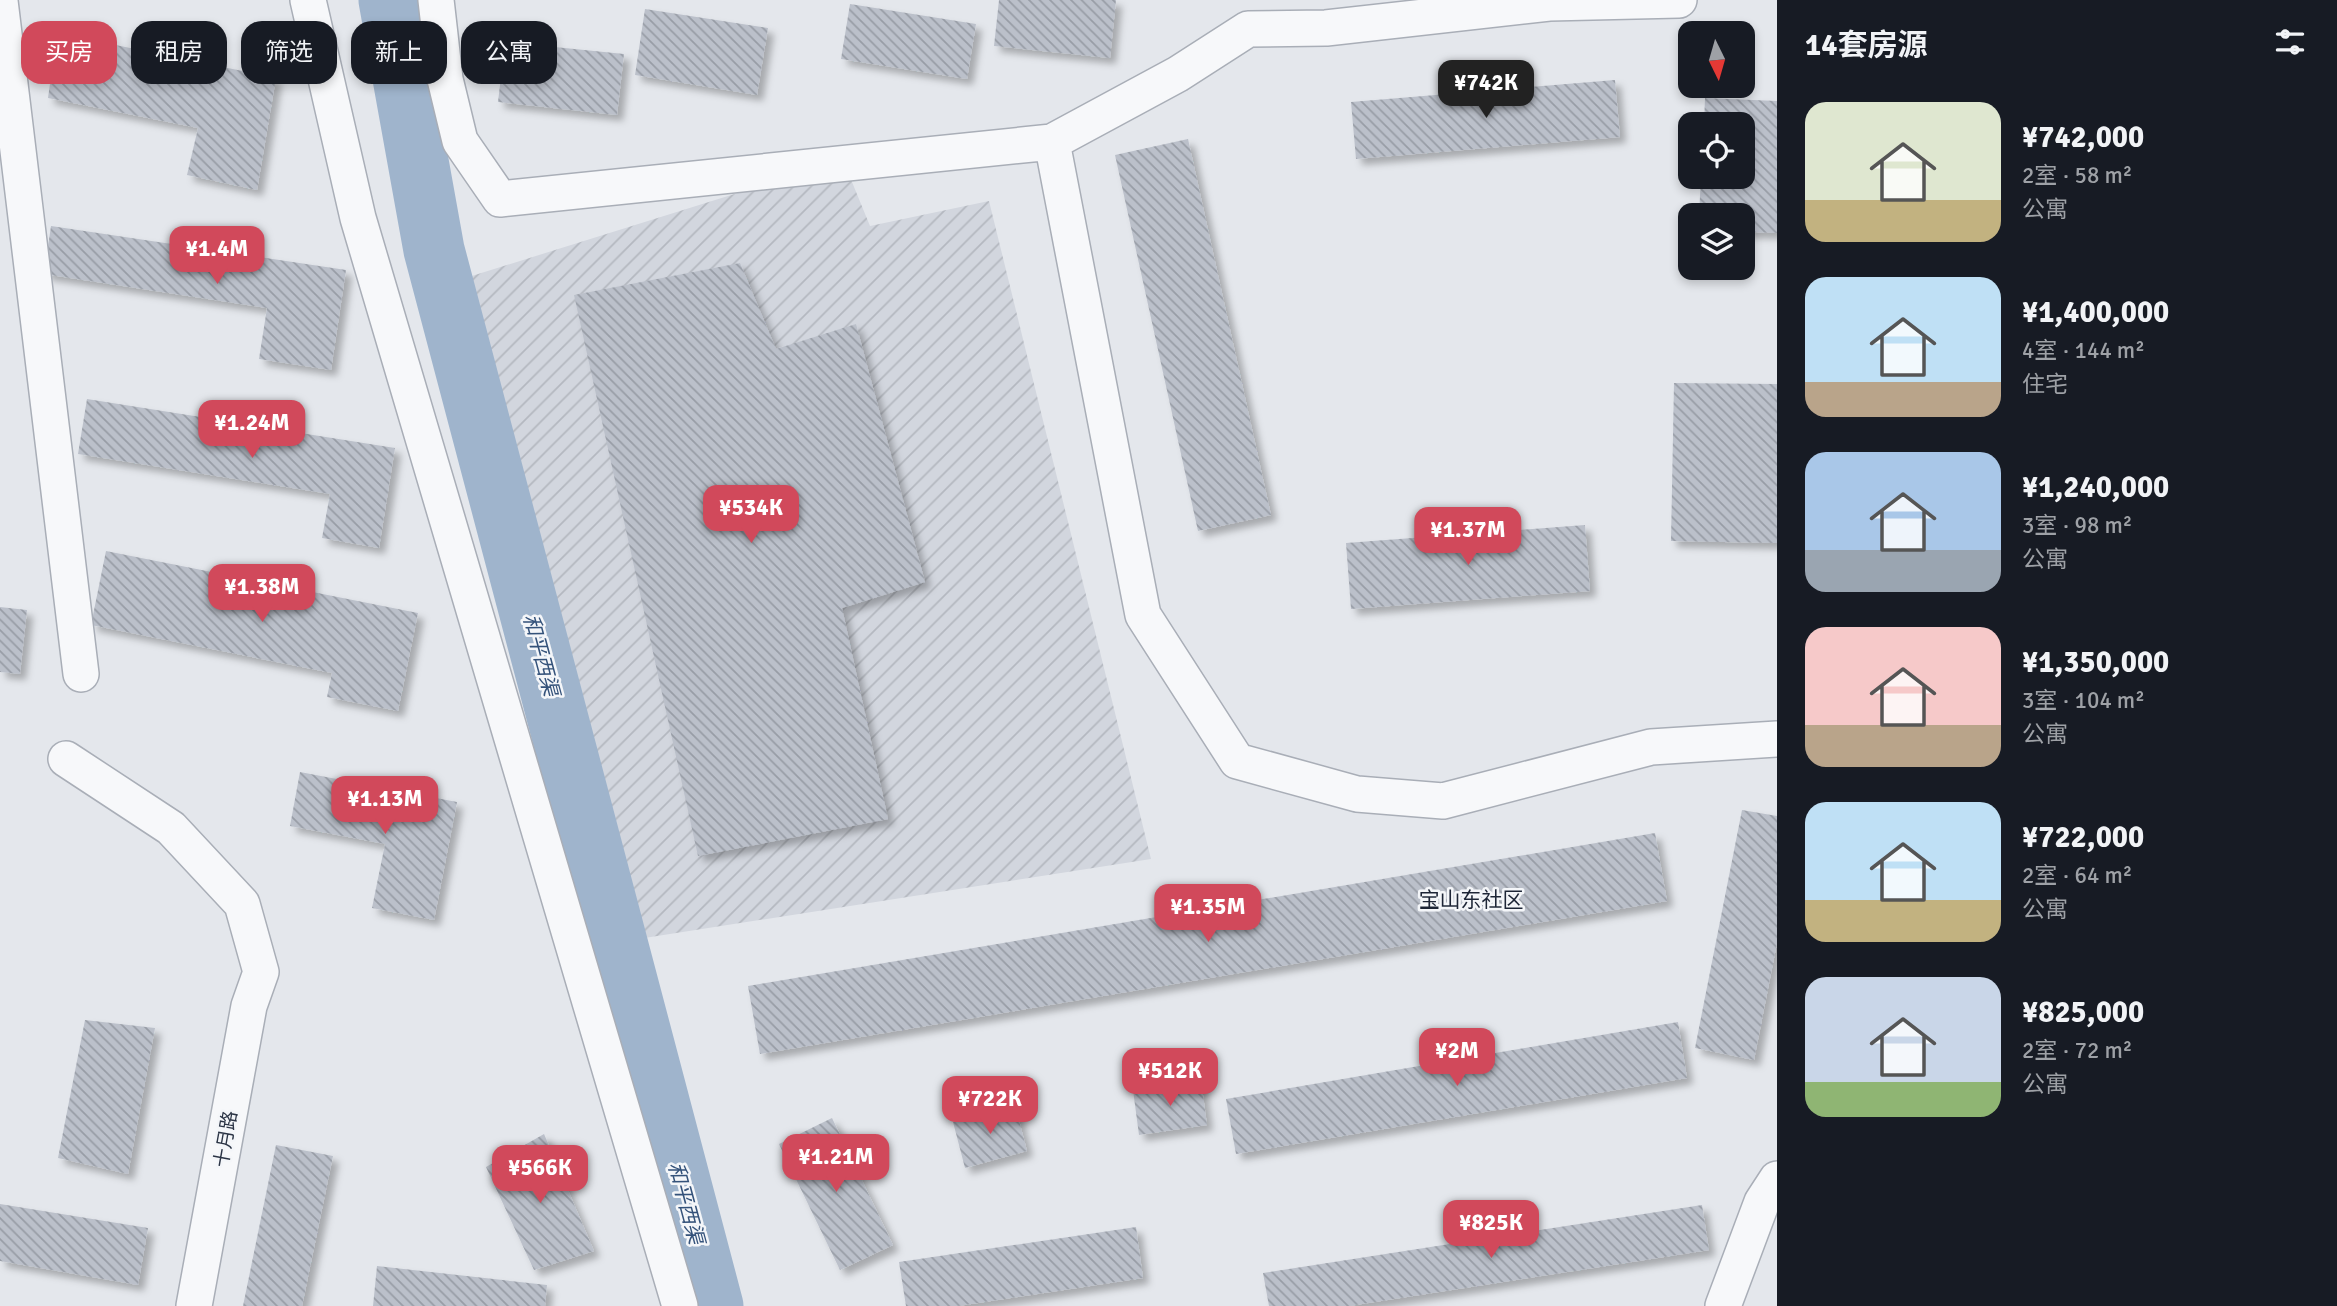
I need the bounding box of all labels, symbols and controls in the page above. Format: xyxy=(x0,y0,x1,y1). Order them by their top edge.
chip: 买房 xyxy=(21,21,117,84)
chip: 租房 xyxy=(131,21,227,84)
chip: 筛选 xyxy=(241,21,337,84)
chip: 新上 xyxy=(351,21,447,84)
chip: 公寓 xyxy=(461,21,557,84)
north arrow xyxy=(1678,21,1755,98)
map controls xyxy=(1678,21,1755,280)
icon: filters xyxy=(2271,23,2309,61)
text: 14套房源 xyxy=(1805,27,1927,64)
pin: ¥742K xyxy=(1437,60,1535,120)
text: ¥742K xyxy=(1454,68,1518,97)
button: locate xyxy=(1678,112,1755,189)
text: ¥742,000 xyxy=(2022,119,2144,156)
icon: home xyxy=(1861,130,1945,214)
text: 2室 · 58 m² xyxy=(2022,161,2132,190)
text: 公寓 xyxy=(2022,195,2068,224)
button: layers xyxy=(1678,203,1755,280)
pin: ¥1.4M xyxy=(168,226,266,286)
text: ¥1.4M xyxy=(185,234,249,263)
text: ¥1,400,000 xyxy=(2022,294,2169,331)
icon: home xyxy=(1861,305,1945,389)
text: 4室 · 144 m² xyxy=(2022,336,2145,365)
text: 住宅 xyxy=(2022,370,2068,399)
pin: ¥1.24M xyxy=(195,400,309,460)
text: ¥1.24M xyxy=(214,408,290,437)
text: ¥1,240,000 xyxy=(2022,469,2169,506)
icon: home xyxy=(1861,480,1945,564)
pin: ¥534K xyxy=(702,486,800,545)
text: ¥534K xyxy=(719,493,783,522)
pin: ¥1.37M xyxy=(1411,508,1525,567)
text: 3室 · 98 m² xyxy=(2022,511,2132,540)
text: ¥1.37M xyxy=(1430,515,1506,544)
text: 公寓 xyxy=(2022,545,2068,574)
pin: ¥1.38M xyxy=(205,564,319,624)
text: ¥1.38M xyxy=(224,572,300,601)
water label: 和平西渠 xyxy=(518,611,565,702)
text: ¥1,350,000 xyxy=(2022,644,2169,681)
icon: home xyxy=(1861,655,1945,739)
text: 3室 · 104 m² xyxy=(2022,686,2145,715)
text: 公寓 xyxy=(2022,720,2068,749)
pin: ¥1.13M xyxy=(328,776,442,836)
text: ¥1.13M xyxy=(347,784,423,813)
text: ¥722,000 xyxy=(2022,819,2144,856)
icon: home xyxy=(1861,830,1945,914)
text: 2室 · 64 m² xyxy=(2022,861,2132,890)
pin: ¥1.35M xyxy=(1151,884,1265,944)
district label: 宝山东社区 xyxy=(1419,887,1524,913)
text: ¥1.35M xyxy=(1170,892,1246,921)
text: 公寓 xyxy=(2022,895,2068,924)
text: ¥825,000 xyxy=(2022,994,2144,1031)
icon: home xyxy=(1861,1005,1945,1089)
pin: ¥2M xyxy=(1423,1028,1491,1088)
text: ¥2M xyxy=(1435,1036,1479,1065)
text: 2室 · 72 m² xyxy=(2022,1036,2132,1065)
pin: ¥512K xyxy=(1121,1048,1219,1108)
text: ¥512K xyxy=(1138,1056,1202,1085)
text: 公寓 xyxy=(2022,1070,2068,1099)
pin: ¥722K xyxy=(941,1076,1039,1136)
text: ¥722K xyxy=(958,1084,1022,1113)
street label: 十月路 xyxy=(209,1109,243,1169)
pin: ¥1.21M xyxy=(779,1134,893,1194)
text: ¥1.21M xyxy=(798,1142,874,1171)
pin: ¥566K xyxy=(491,1146,589,1205)
text: ¥566K xyxy=(508,1153,572,1182)
water label: 和平西渠 xyxy=(663,1159,710,1250)
pin: ¥825K xyxy=(1442,1200,1540,1260)
text: ¥825K xyxy=(1459,1208,1523,1237)

